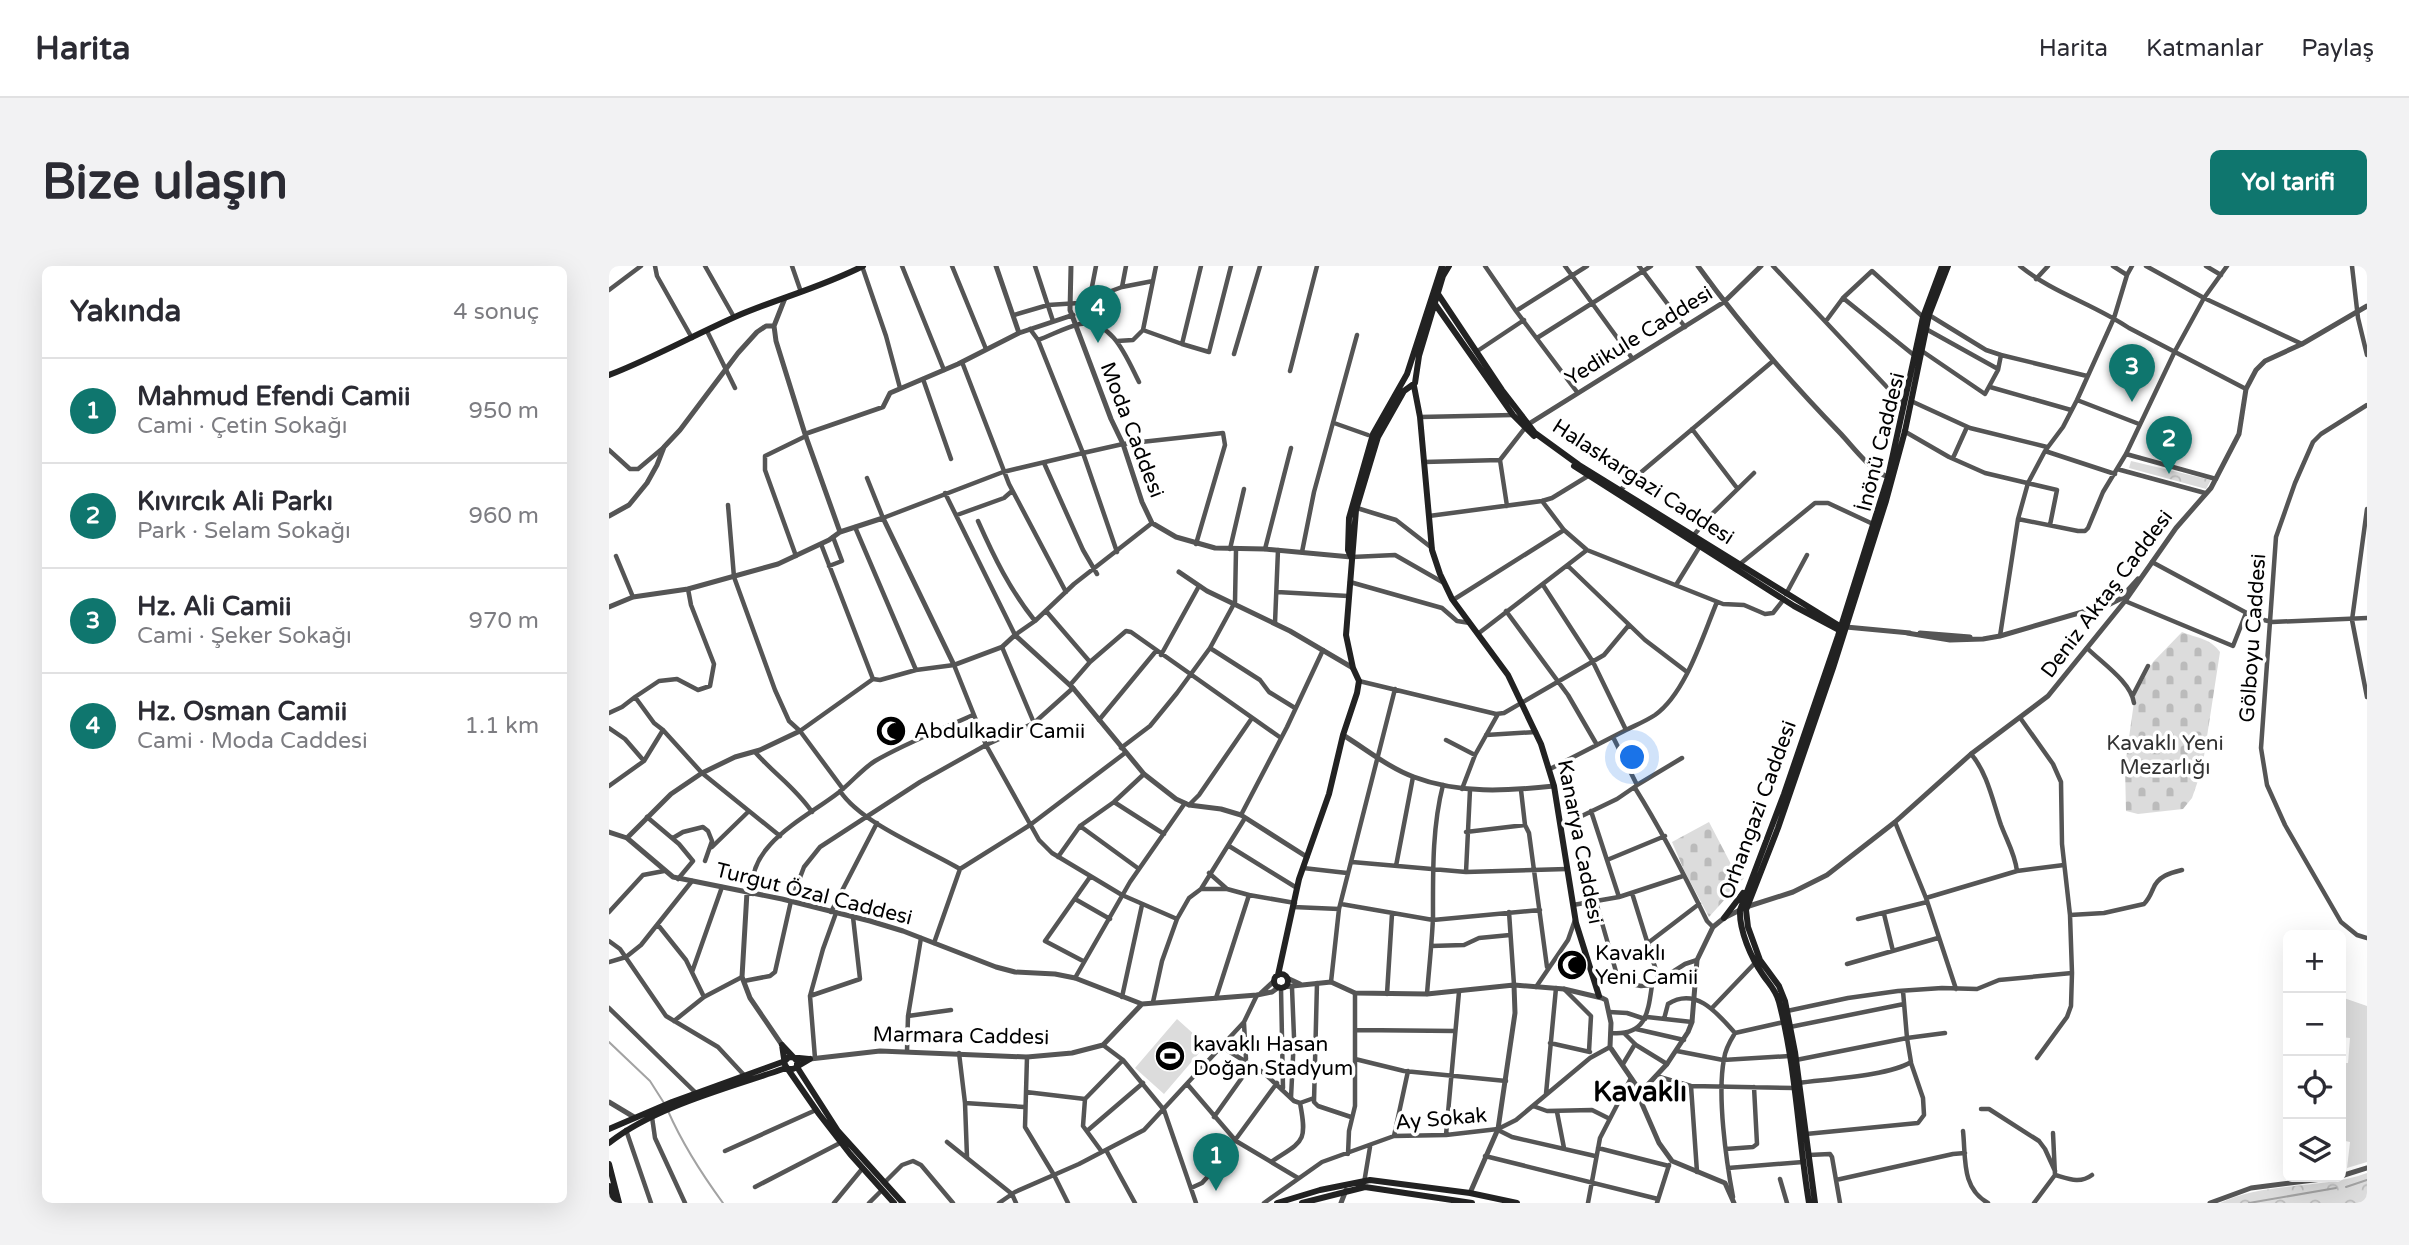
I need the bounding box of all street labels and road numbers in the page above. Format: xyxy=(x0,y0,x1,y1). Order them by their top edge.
street label: Yedikule Caddesi xyxy=(1561,281,1717,391)
street label: Moda Caddesi xyxy=(1095,359,1169,501)
street label: İnönü Caddesi xyxy=(1852,370,1910,514)
street label: Halaskargazi Caddesi xyxy=(1547,414,1739,550)
street label: Deniz Aktaş Caddesi xyxy=(2036,505,2178,683)
street label: Gölboyu Caddesi xyxy=(2235,553,2271,723)
street label: Orhangazi Caddesi xyxy=(1714,717,1802,903)
street label: Kanarya Caddesi xyxy=(1552,758,1608,926)
street label: Turgut Özal Caddesi xyxy=(713,857,915,931)
street label: Marmara Caddesi xyxy=(872,1022,1050,1050)
street label: Ay Sokak xyxy=(1394,1103,1488,1135)

